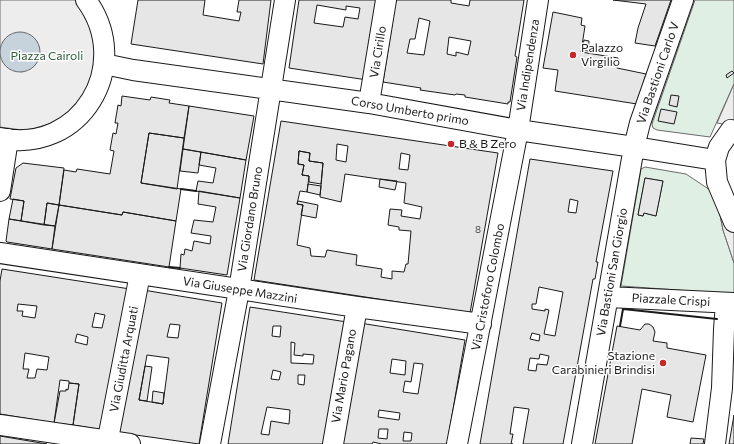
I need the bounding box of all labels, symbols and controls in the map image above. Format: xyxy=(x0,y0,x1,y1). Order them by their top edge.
street label: Via Indipendenza xyxy=(513,18,541,112)
street label: Via Bastioni Carlo V xyxy=(633,20,681,125)
street label: Via Cirillo xyxy=(366,25,388,79)
place label: Palazzo Virgilio xyxy=(581,40,623,68)
park label: Piazza Cairoli xyxy=(11,48,83,62)
marker: Palazzo Virgilio xyxy=(568,50,578,60)
street label: Corso Umberto primo xyxy=(350,93,470,127)
place label: B & B Zero xyxy=(459,136,516,150)
marker: B & B Zero xyxy=(446,139,456,149)
street label: Via Giordano Bruno xyxy=(234,165,264,272)
street label: Via Bastioni San Giorgio xyxy=(593,207,629,337)
street label: Via Cristoforo Colombo xyxy=(468,222,506,352)
house number: 8 xyxy=(475,223,481,235)
street label: Via Giuseppe Mazzini xyxy=(182,273,298,305)
street label: Piazzale Crispi xyxy=(631,290,711,308)
street label: Via Giuditta Arquati xyxy=(106,305,140,413)
street label: Via Mario Pagano xyxy=(328,328,358,424)
place label: Stazione Carabinieri Brindisi xyxy=(552,348,655,376)
marker: Stazione Carabinieri Brindisi xyxy=(658,358,668,368)

